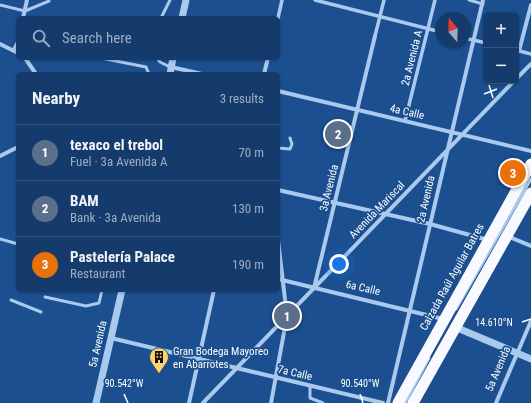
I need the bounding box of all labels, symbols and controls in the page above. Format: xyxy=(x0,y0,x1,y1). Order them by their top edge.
north arrow xyxy=(435,12,471,48)
map controls xyxy=(483,12,519,84)
button: + xyxy=(483,12,519,48)
search box xyxy=(16,16,280,60)
icon: search xyxy=(30,27,52,49)
street label: 2a Avenida A xyxy=(399,28,425,87)
text: Search here xyxy=(62,29,132,47)
button: − xyxy=(483,48,519,84)
text: Nearby xyxy=(32,88,80,108)
text: 3 results xyxy=(220,91,264,106)
street label: 4a Calle xyxy=(389,102,425,122)
pin: 2 xyxy=(325,119,351,149)
text: texaco el trebol xyxy=(70,136,163,154)
text: 1 xyxy=(42,145,48,160)
text: 70 m xyxy=(238,145,264,160)
text: Fuel · 3a Avenida A xyxy=(70,154,167,169)
pin: 3 xyxy=(500,158,526,188)
street label: 3a Avenida xyxy=(317,163,341,213)
street label: 2a Avenida xyxy=(414,174,438,224)
street label: Avenida Mariscal xyxy=(347,179,407,241)
text: BAM xyxy=(70,192,99,210)
text: 2 xyxy=(42,201,48,216)
text: 130 m xyxy=(232,201,264,216)
text: Bank · 3a Avenida xyxy=(70,210,161,225)
street label: Calzada Raúl Aguilar Batres xyxy=(417,221,487,333)
text: Pastelería Palace xyxy=(70,248,175,266)
your location xyxy=(329,254,349,274)
text: 3 xyxy=(42,257,48,272)
text: 190 m xyxy=(232,257,264,272)
text: Restaurant xyxy=(70,266,125,281)
street label: 6a Calle xyxy=(345,278,381,298)
pin: 1 xyxy=(274,301,300,331)
text: 14.610°N xyxy=(475,317,513,328)
street label: 5a Avenida xyxy=(86,319,110,369)
place label: Gran Bodega Mayoreo en Abarrotes xyxy=(173,345,269,371)
street label: 5a Avenida xyxy=(483,345,513,393)
building icon: Gran Bodega Mayoreo en Abarrotes xyxy=(148,346,170,374)
street label: 7a Calle xyxy=(277,363,313,383)
text: 90.542°W xyxy=(105,378,144,389)
text: 90.540°W xyxy=(341,378,380,389)

